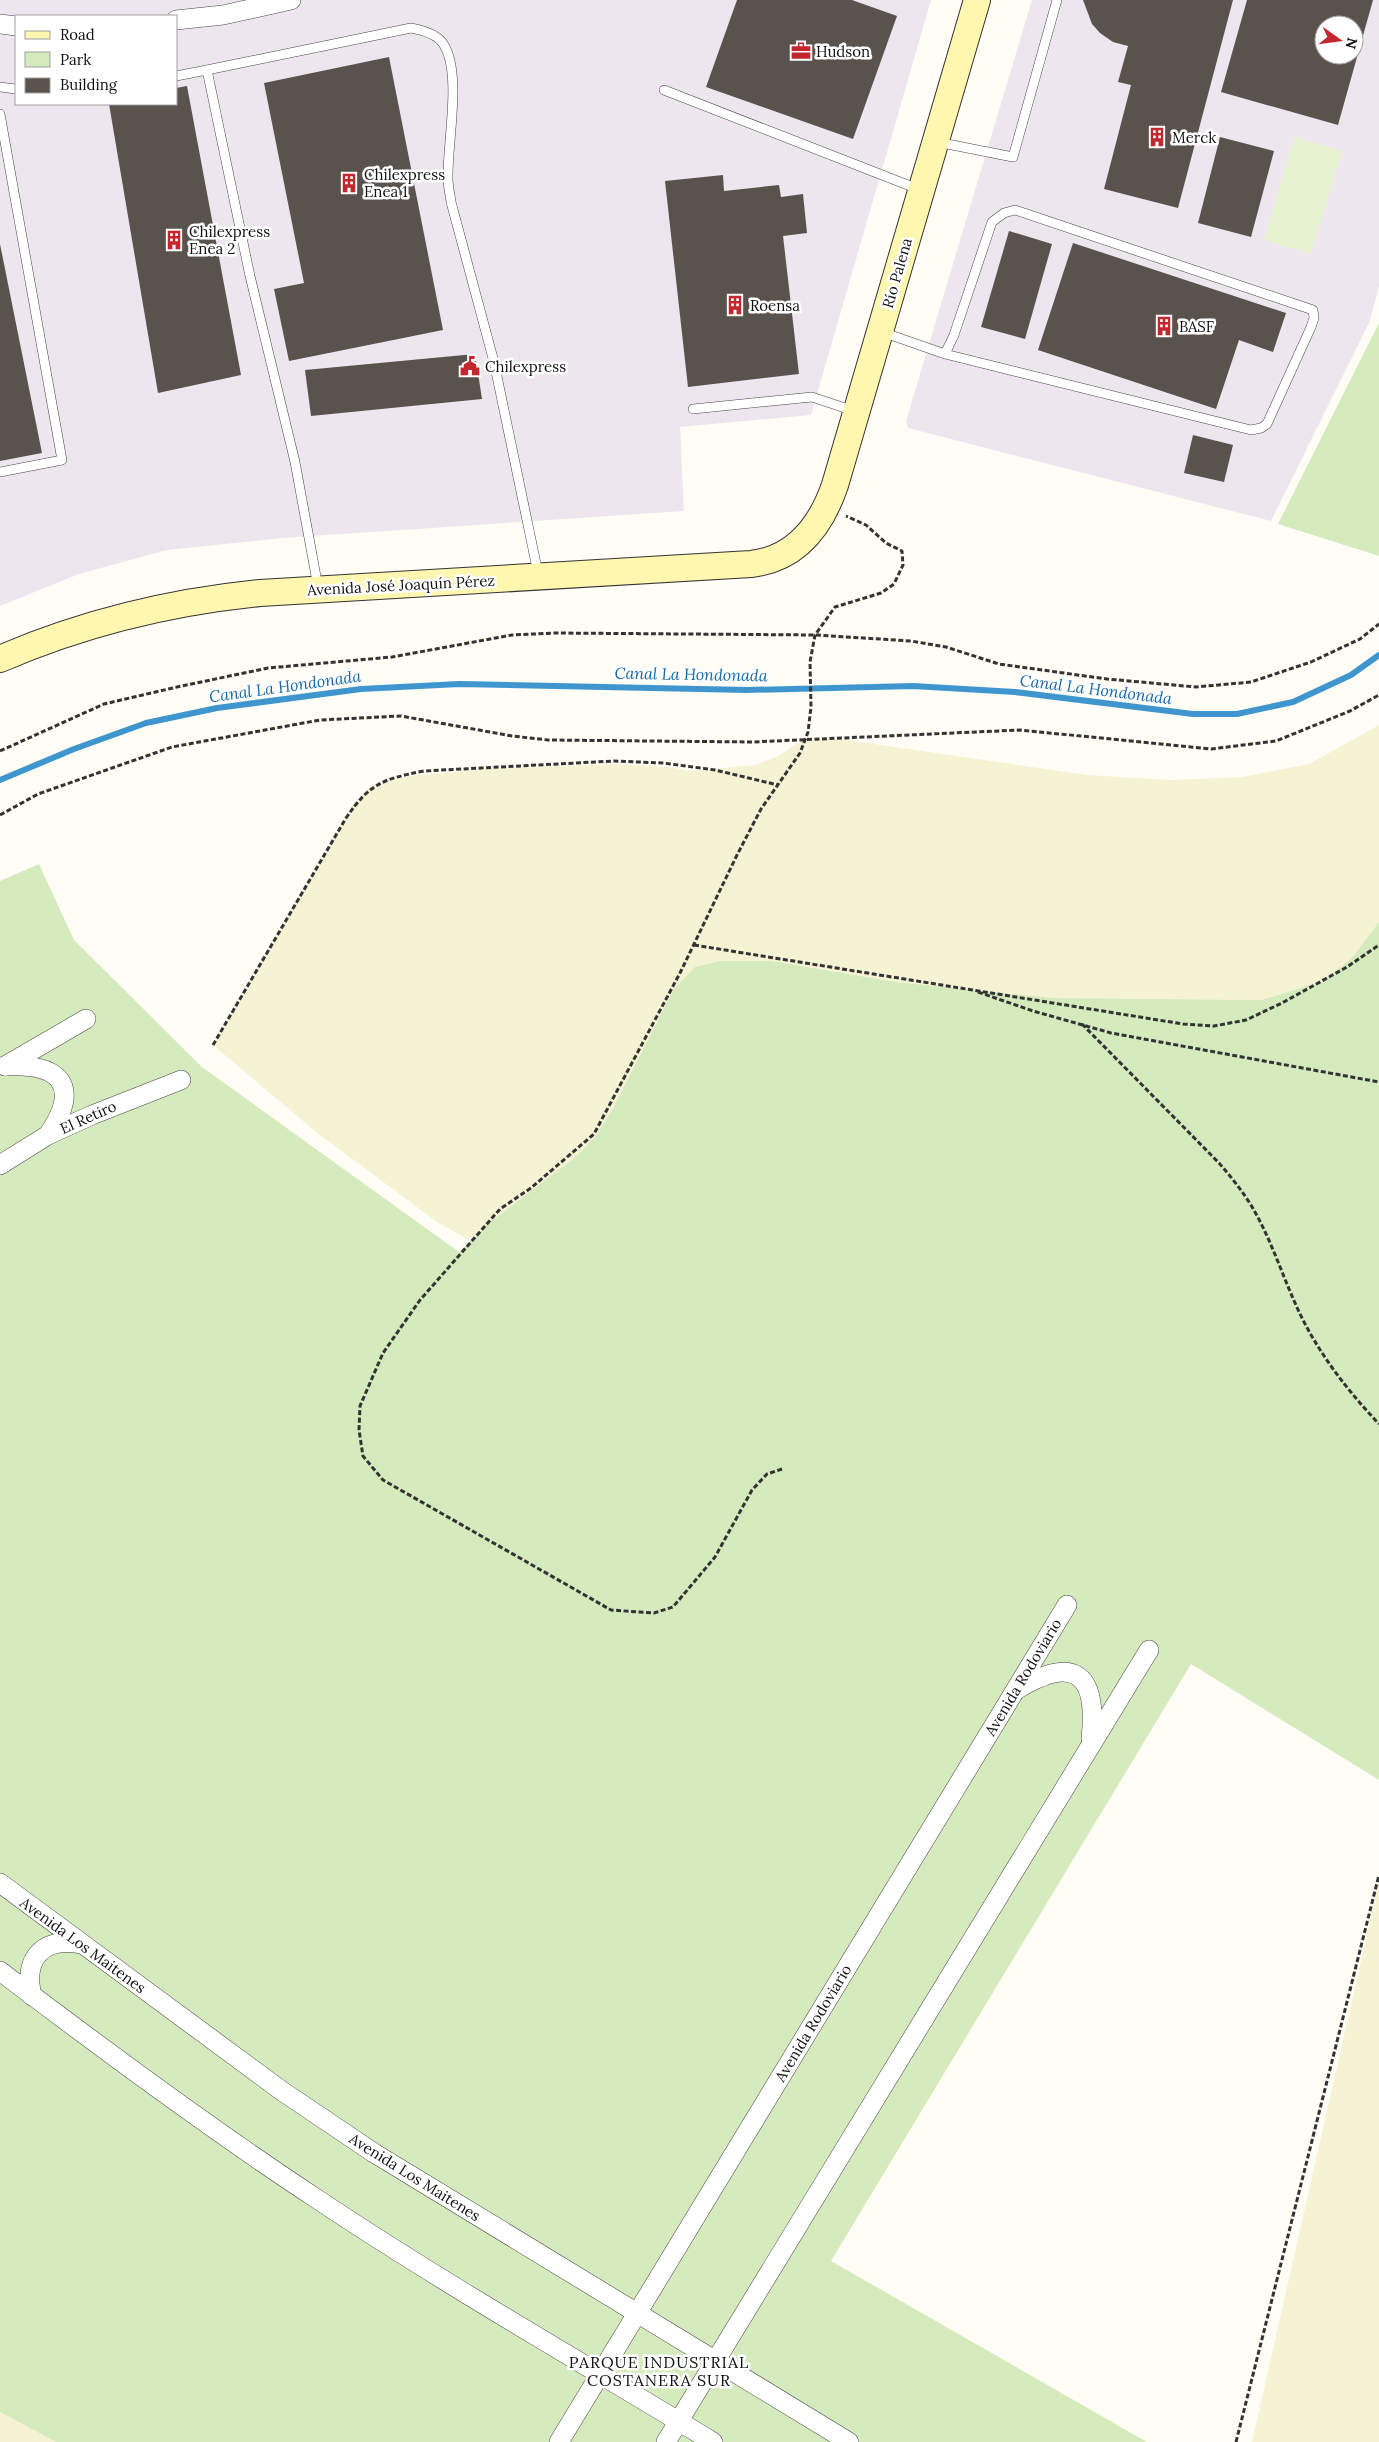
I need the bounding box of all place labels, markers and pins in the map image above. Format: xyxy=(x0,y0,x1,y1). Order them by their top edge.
office icon: Hudson xyxy=(790,40,812,62)
place label: Hudson xyxy=(816,42,870,61)
building icon: Merck xyxy=(1146,126,1168,148)
place label: Merck xyxy=(1172,128,1216,147)
place label: Chilexpress Enea 1 xyxy=(364,165,445,201)
building icon: Chilexpress Enea 1 xyxy=(338,172,360,194)
place label: Chilexpress Enea 2 xyxy=(189,222,270,258)
building icon: Chilexpress Enea 2 xyxy=(163,229,185,251)
building icon: Roensa xyxy=(724,294,746,316)
place label: Roensa xyxy=(750,296,800,315)
building icon: BASF xyxy=(1153,315,1175,337)
place label: BASF xyxy=(1179,317,1214,336)
public building icon: Chilexpress xyxy=(459,355,481,377)
place label: Chilexpress xyxy=(485,357,566,376)

